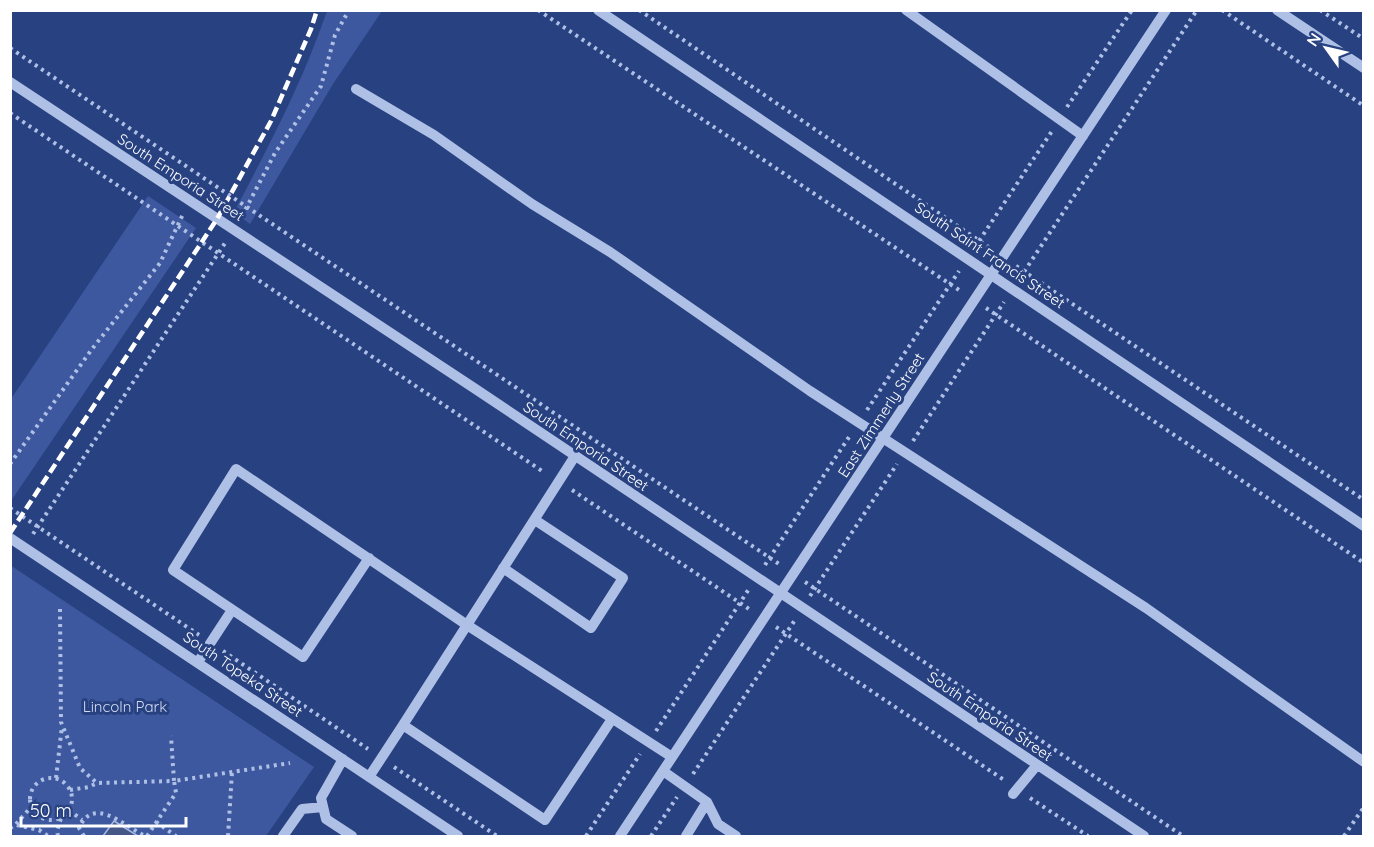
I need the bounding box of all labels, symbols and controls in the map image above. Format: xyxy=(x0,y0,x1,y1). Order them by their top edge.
north arrow xyxy=(1296,18,1356,78)
text: N xyxy=(1302,29,1325,50)
street label: South Emporia Street xyxy=(114,129,248,225)
street label: South Saint Francis Street xyxy=(911,198,1069,312)
street label: East Zimmerly Street xyxy=(834,349,928,481)
street label: South Emporia Street xyxy=(520,397,652,495)
street label: South Topeka Street xyxy=(180,627,306,721)
street label: South Emporia Street xyxy=(924,667,1056,765)
park label: Lincoln Park xyxy=(83,697,167,716)
scale bar xyxy=(21,790,186,828)
text: 50 m xyxy=(30,799,72,822)

